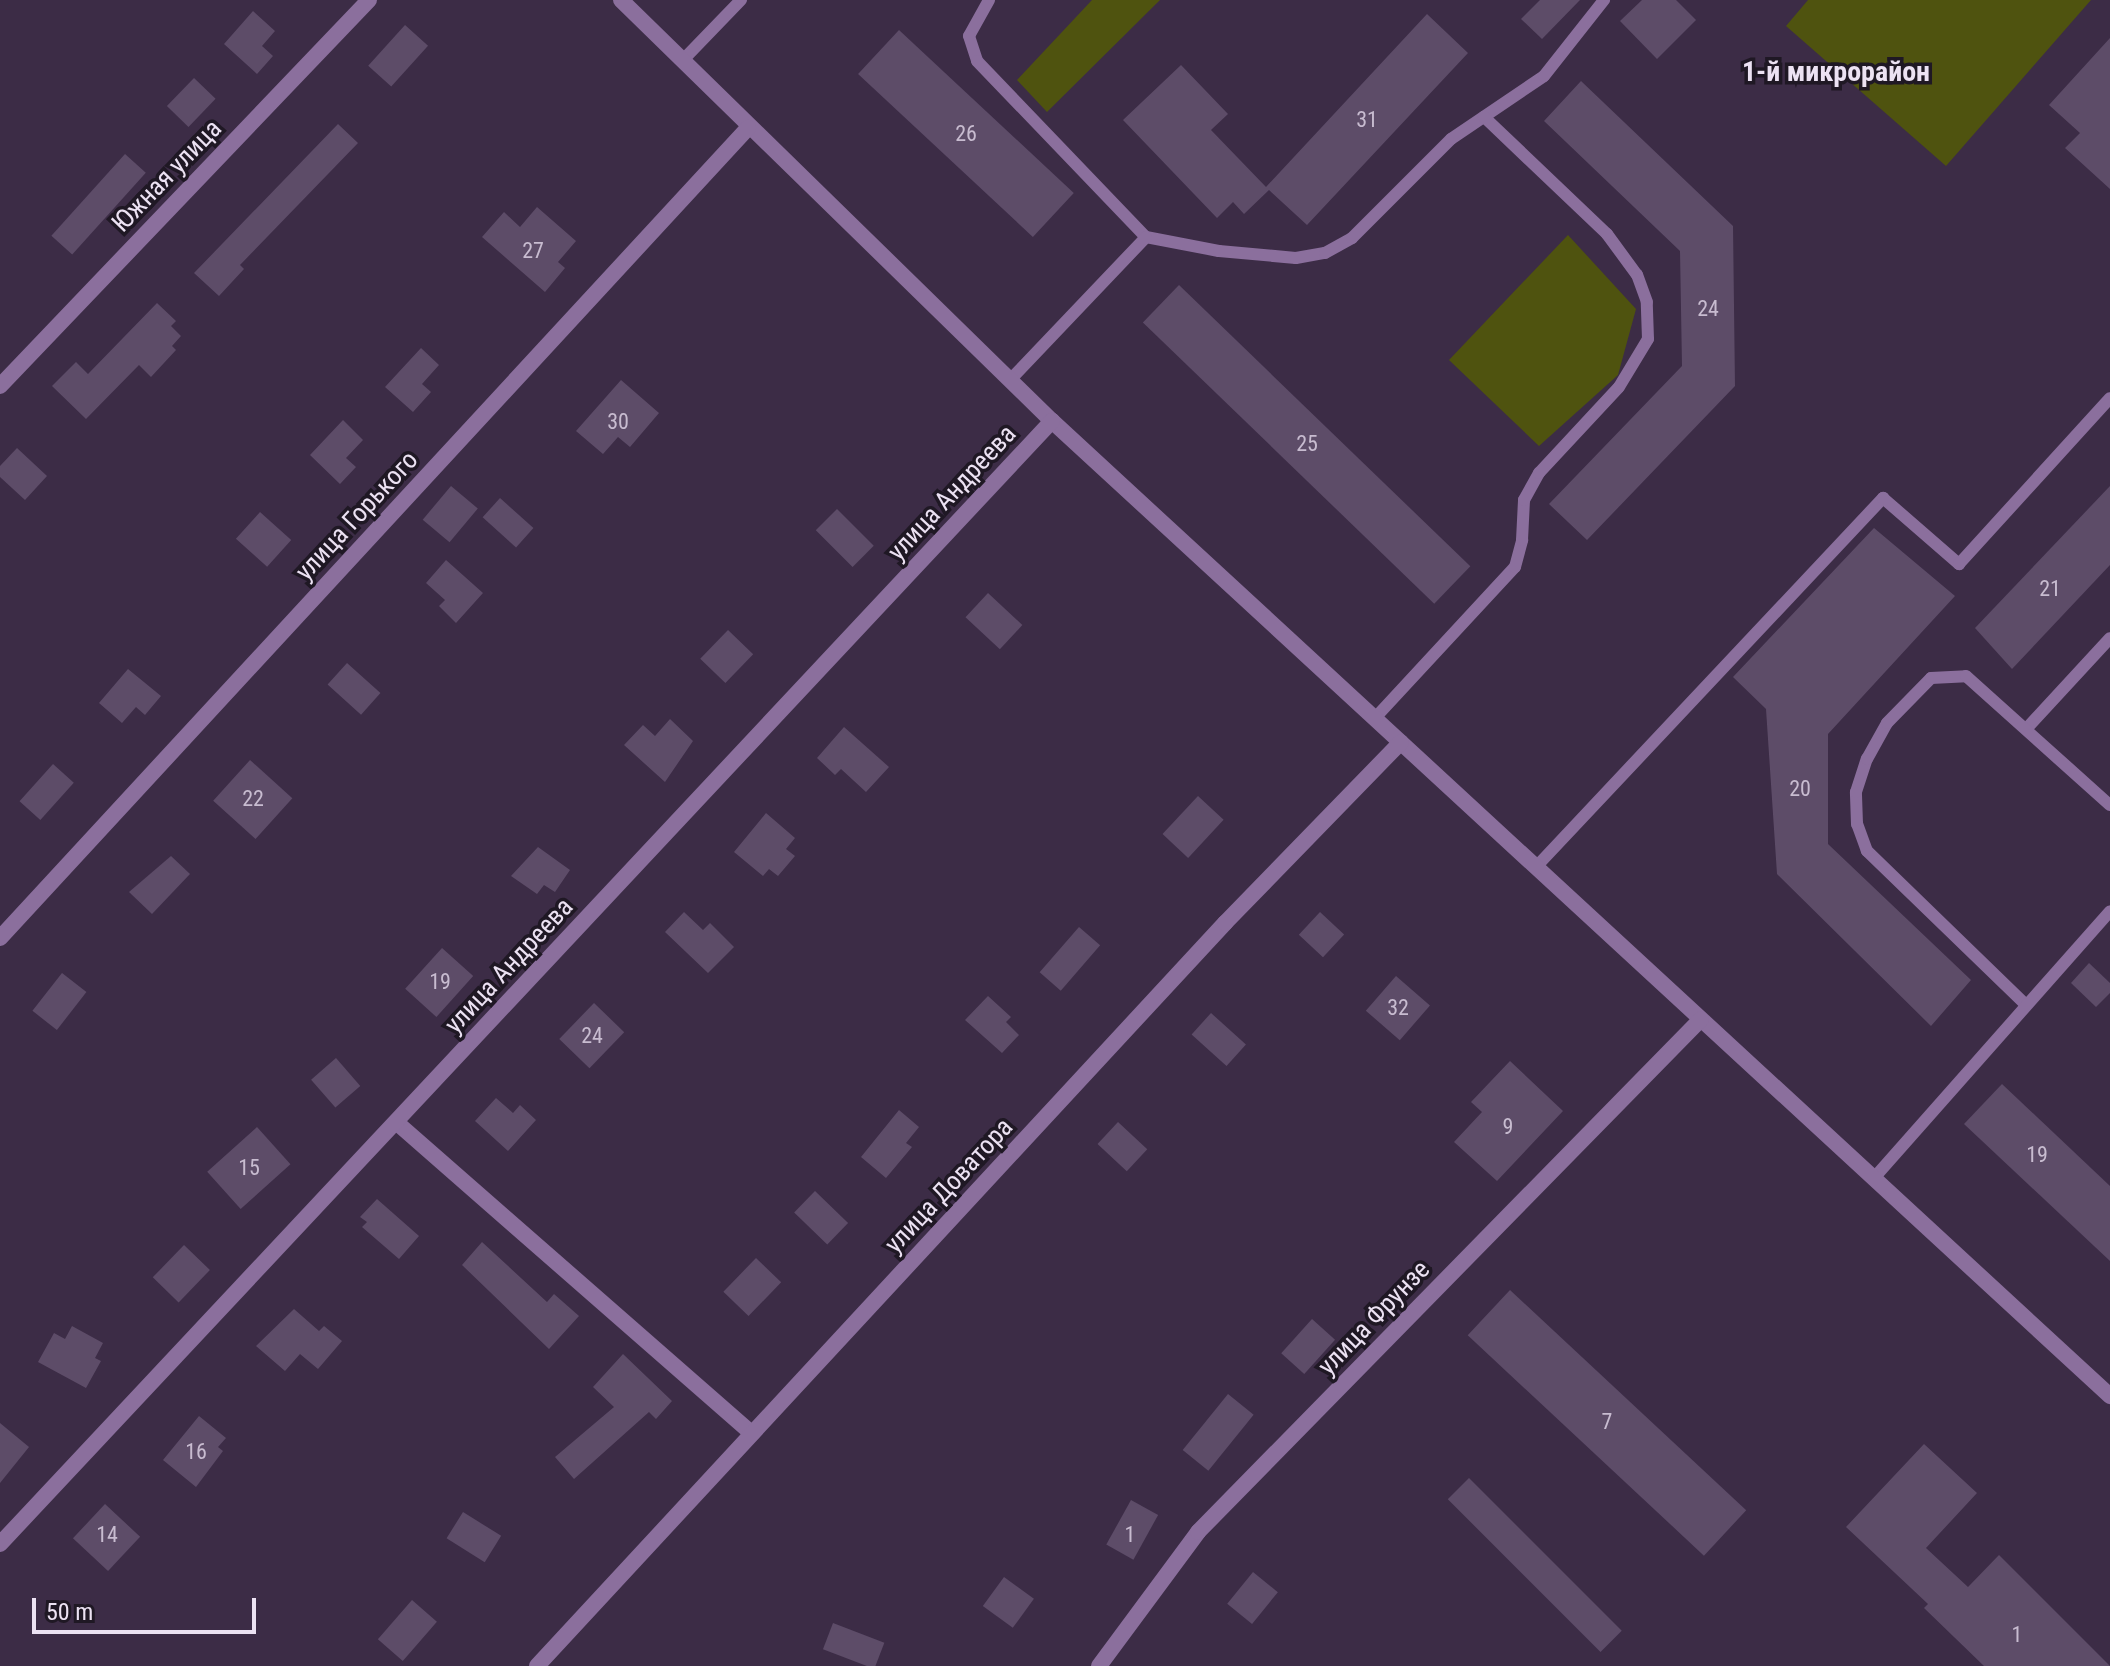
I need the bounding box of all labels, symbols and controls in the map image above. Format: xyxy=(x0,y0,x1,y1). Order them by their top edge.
district label: 1-й микрорайон xyxy=(1742,55,1930,89)
house number: 31 xyxy=(1356,107,1378,133)
street label: Южная улица xyxy=(106,113,228,239)
house number: 26 xyxy=(955,121,977,147)
house number: 27 xyxy=(522,238,544,264)
house number: 24 xyxy=(1697,296,1719,322)
house number: 30 xyxy=(607,409,629,435)
street label: улица Андреева xyxy=(881,419,1023,567)
house number: 25 xyxy=(1296,431,1318,457)
street label: улица Горького xyxy=(289,445,425,587)
house number: 21 xyxy=(2039,576,2061,602)
house number: 20 xyxy=(1789,776,1811,802)
house number: 22 xyxy=(242,786,264,812)
street label: улица Андреева xyxy=(438,892,580,1040)
house number: 19 xyxy=(429,969,451,995)
house number: 32 xyxy=(1387,995,1409,1021)
house number: 24 xyxy=(581,1023,603,1049)
street label: улица Доватора xyxy=(879,1112,1019,1260)
house number: 9 xyxy=(1503,1114,1513,1140)
house number: 19 xyxy=(2026,1142,2048,1168)
house number: 15 xyxy=(238,1155,260,1181)
street label: улица Фрунзе xyxy=(1312,1254,1436,1382)
house number: 7 xyxy=(1602,1409,1612,1435)
house number: 16 xyxy=(185,1439,207,1465)
house number: 14 xyxy=(96,1522,118,1548)
house number: 1 xyxy=(1125,1522,1135,1548)
scale bar xyxy=(36,1582,260,1632)
text: 50 m xyxy=(46,1598,93,1626)
house number: 1 xyxy=(2012,1622,2022,1648)

